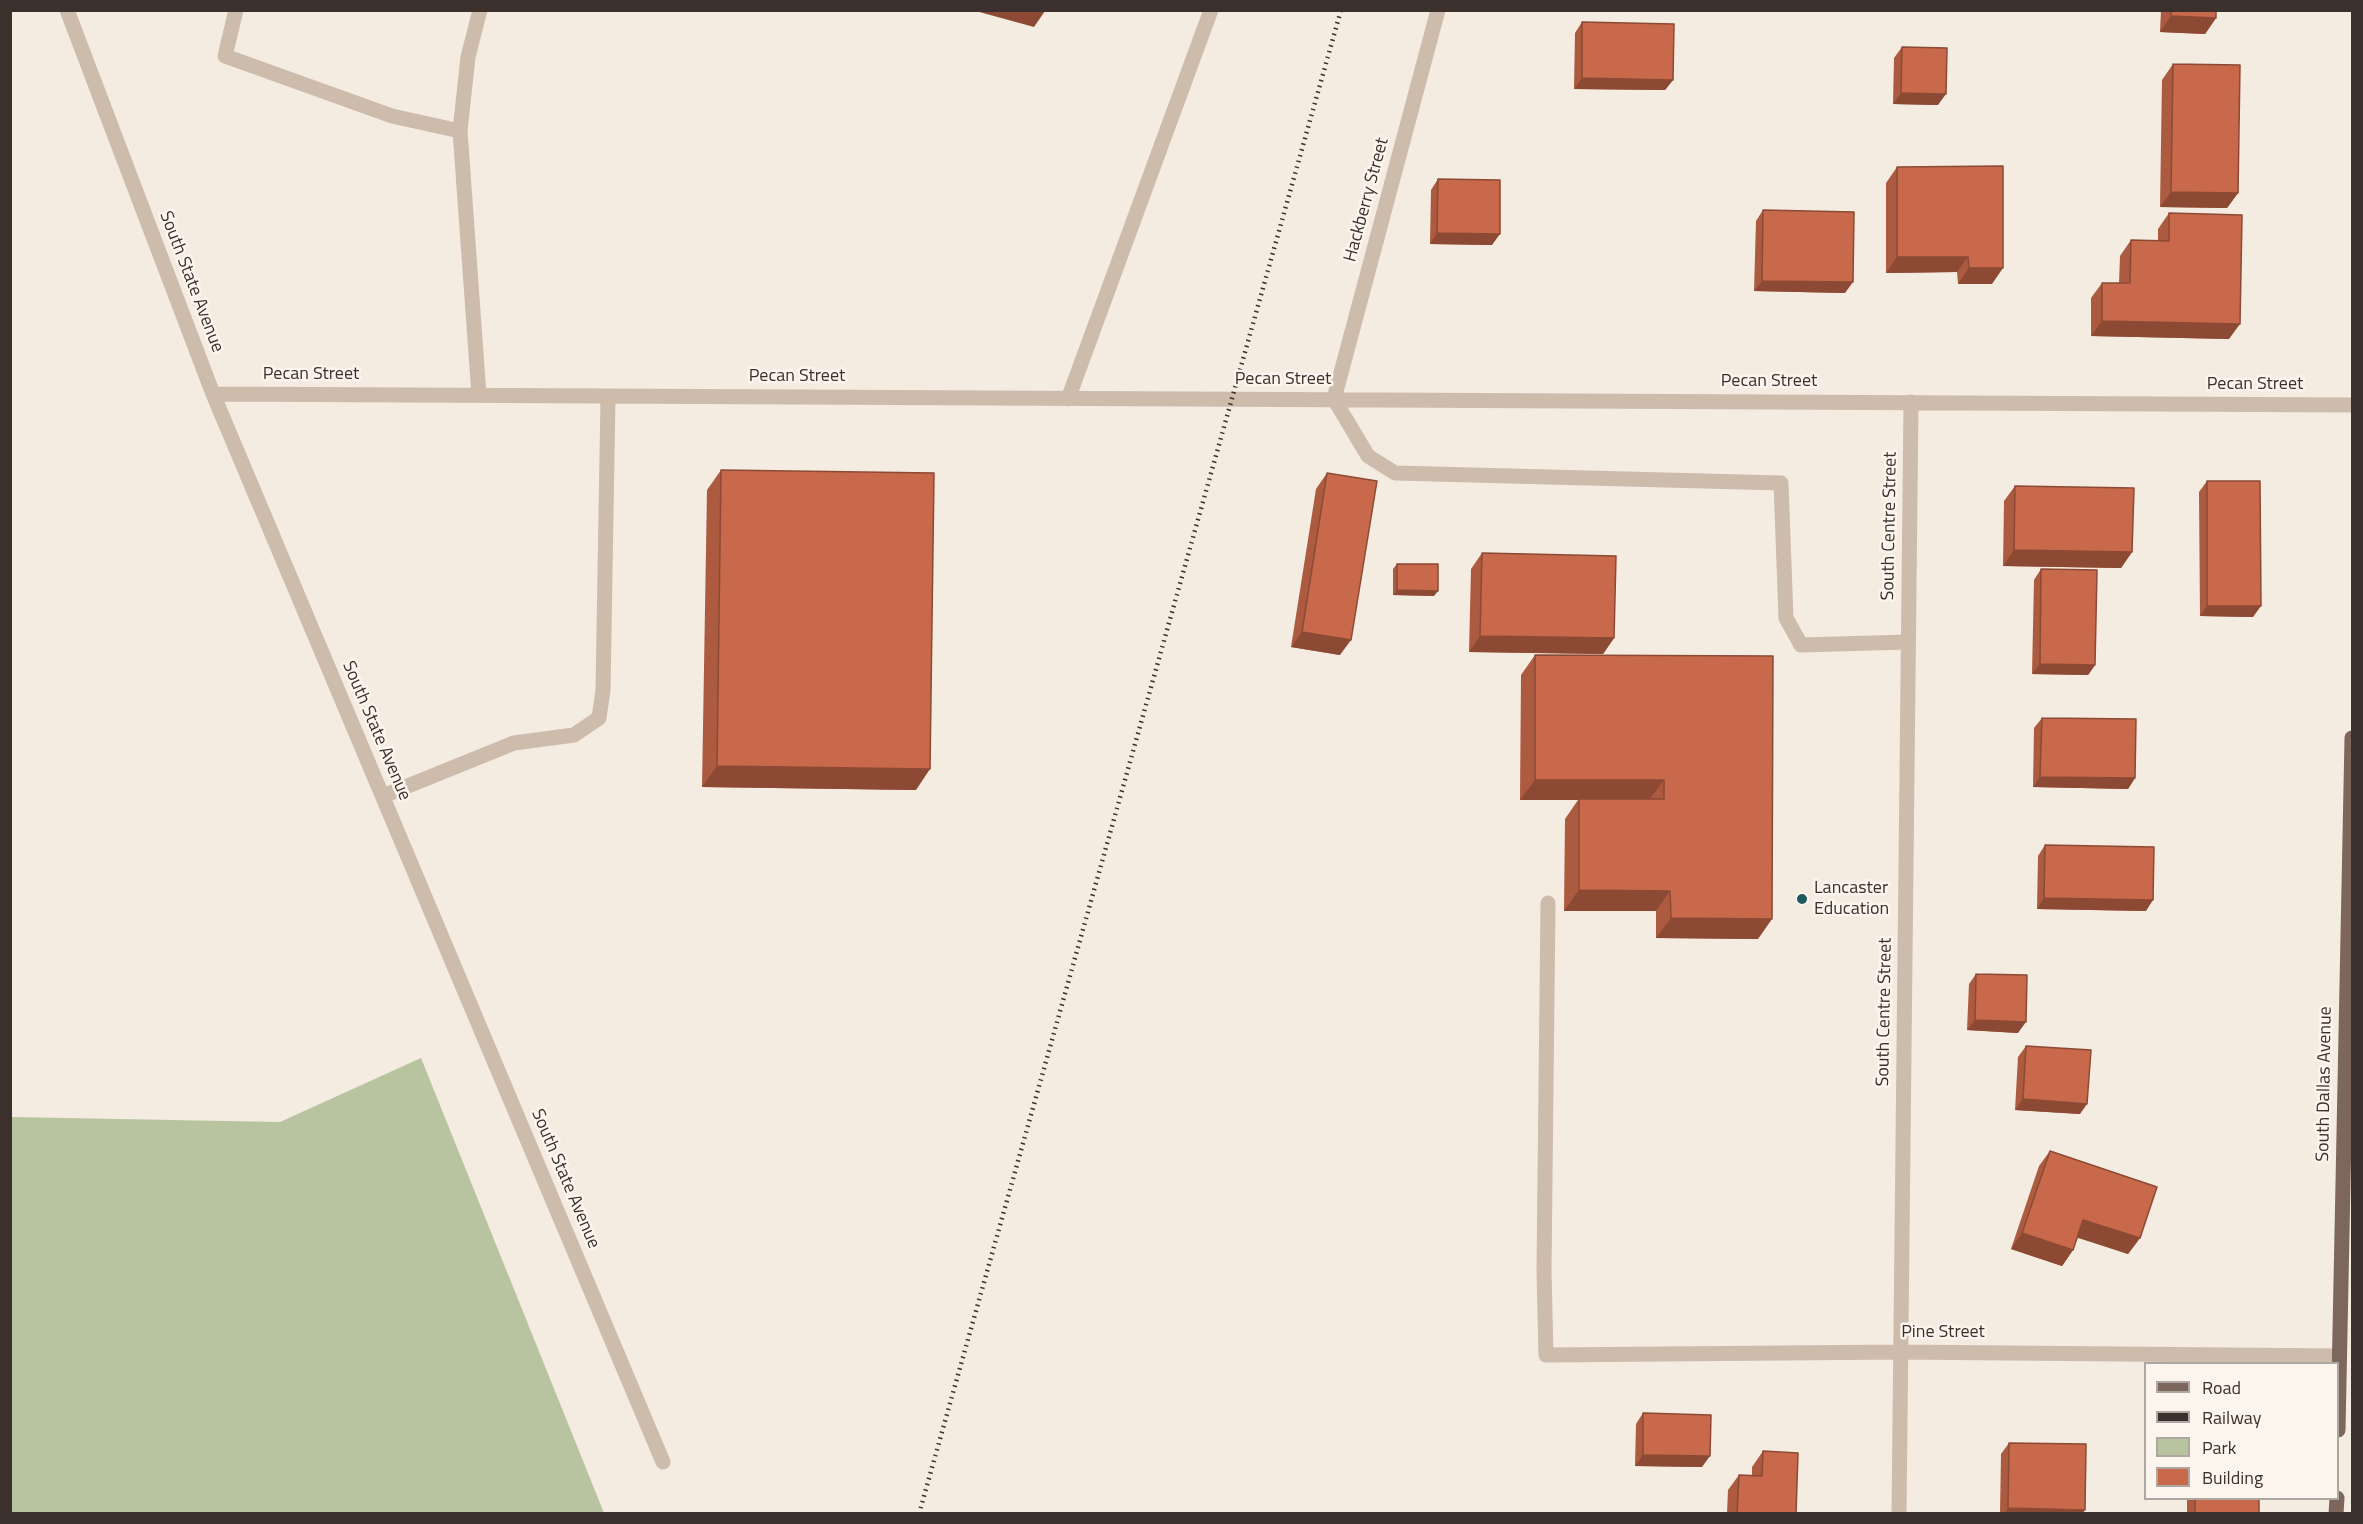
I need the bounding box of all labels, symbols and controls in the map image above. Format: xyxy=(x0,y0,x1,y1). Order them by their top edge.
street label: Hackberry Street xyxy=(1340,136,1394,264)
street label: South State Avenue xyxy=(154,208,228,356)
street label: Pecan Street xyxy=(263,364,359,386)
street label: Pecan Street xyxy=(749,366,845,388)
street label: Pecan Street xyxy=(1235,369,1331,391)
street label: Pecan Street xyxy=(1721,371,1817,393)
street label: Pecan Street xyxy=(2207,374,2303,396)
street label: South Centre Street xyxy=(1878,451,1902,601)
street label: South State Avenue xyxy=(337,658,415,804)
place label: Lancaster Education xyxy=(1814,878,1889,920)
marker: Lancaster Education xyxy=(1795,892,1809,906)
street label: South Centre Street xyxy=(1873,937,1897,1087)
street label: South Dallas Avenue xyxy=(2313,1006,2337,1162)
street label: South State Avenue xyxy=(526,1106,604,1252)
street label: Pine Street xyxy=(1901,1322,1985,1344)
legend xyxy=(2144,1362,2339,1500)
text: Road xyxy=(2202,1374,2241,1401)
text: Railway xyxy=(2202,1404,2261,1431)
text: Park xyxy=(2202,1434,2236,1461)
text: Building xyxy=(2202,1464,2263,1491)

